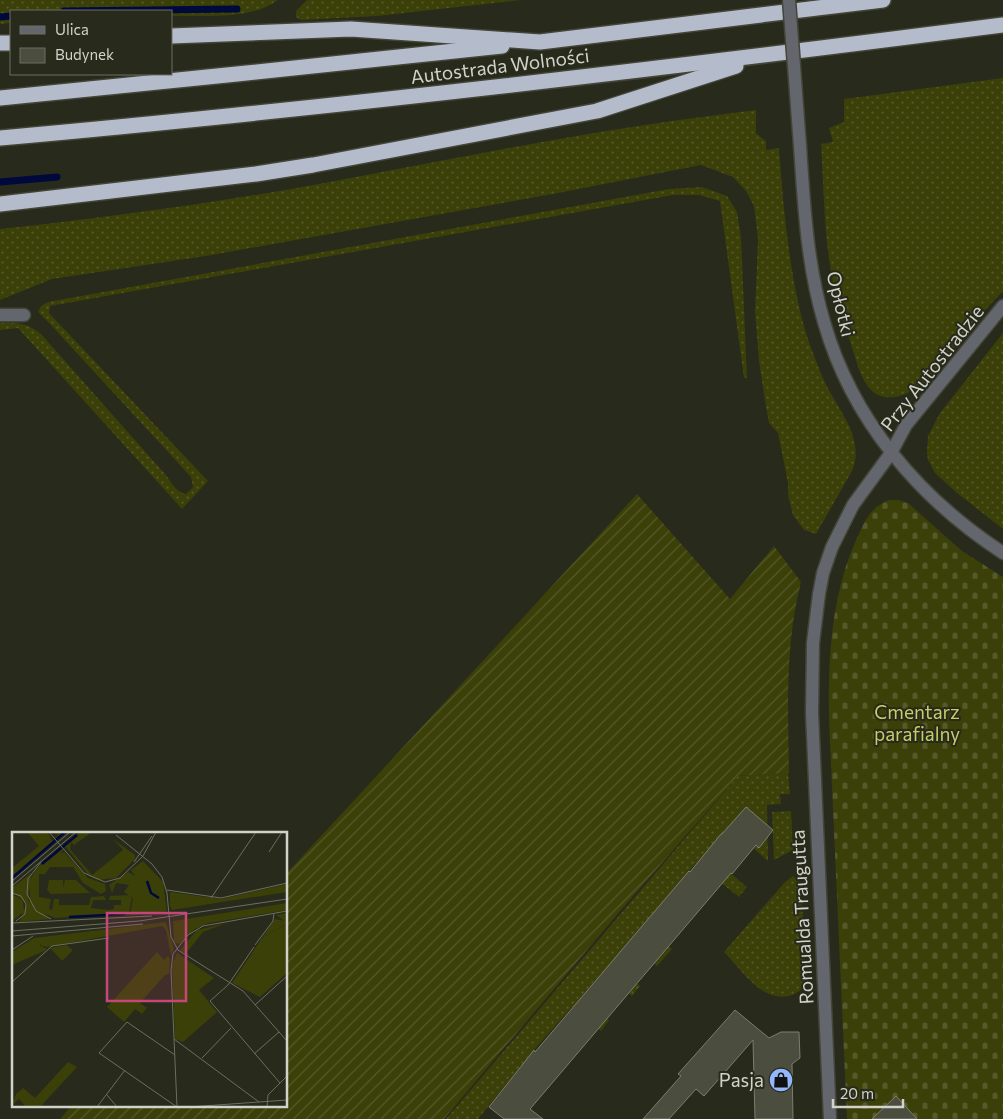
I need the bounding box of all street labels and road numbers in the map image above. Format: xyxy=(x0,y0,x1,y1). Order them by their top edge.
street label: Autostrada Wolności xyxy=(409,43,591,88)
street label: Opłotki xyxy=(822,269,861,339)
street label: Przy Autostradzie xyxy=(875,300,988,435)
street label: Romualda Traugutta xyxy=(785,829,818,1005)

